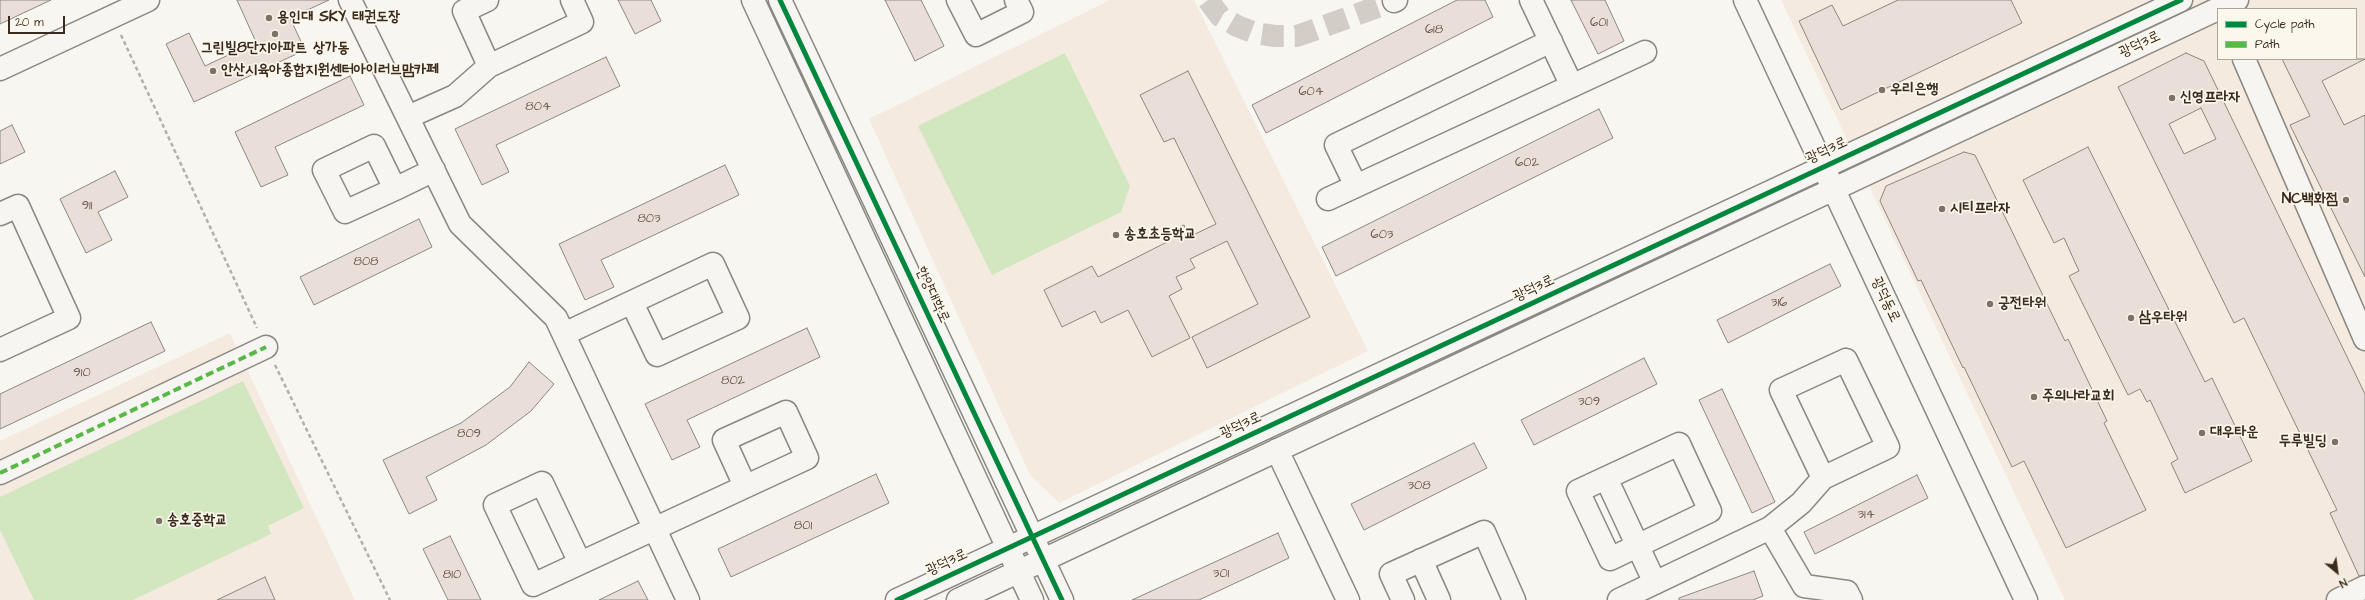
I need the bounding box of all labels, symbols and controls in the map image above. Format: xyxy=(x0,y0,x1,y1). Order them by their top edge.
scale bar xyxy=(10,8,67,34)
legend xyxy=(2217,8,2357,60)
place label: 용인대 SKY 태권도장 xyxy=(277,9,400,27)
marker: 용인대 SKY 태권도장 xyxy=(264,13,274,23)
text: 20 m xyxy=(15,14,44,31)
house number: 601 xyxy=(1590,15,1608,31)
text: Cycle path xyxy=(2255,16,2314,33)
house number: 618 xyxy=(1425,22,1443,38)
street label: 광덕3로 xyxy=(2116,28,2164,62)
marker: 그린빌8단지아파트 상가동 xyxy=(270,29,280,39)
text: Path xyxy=(2255,36,2280,53)
place label: 그린빌8단지아파트 상가동 xyxy=(201,40,349,58)
place label: 안산시육아종합지원센터아이러브맘카페 xyxy=(221,62,438,80)
marker: 안산시육아종합지원센터아이러브맘카페 xyxy=(208,66,218,76)
place label: 우리은행 xyxy=(1890,81,1938,99)
house number: 604 xyxy=(1298,84,1324,100)
marker: 우리은행 xyxy=(1877,85,1887,95)
place label: 신영프라자 xyxy=(2180,89,2240,107)
marker: 신영프라자 xyxy=(2167,93,2177,103)
house number: 804 xyxy=(525,99,551,115)
street label: 광덕3로 xyxy=(1803,134,1851,168)
house number: 602 xyxy=(1515,155,1539,171)
place label: NC백화점 xyxy=(2282,191,2338,209)
marker: NC백화점 xyxy=(2341,195,2351,205)
house number: 911 xyxy=(82,198,92,214)
place label: 시티프라자 xyxy=(1950,200,2010,218)
marker: 시티프라자 xyxy=(1937,204,1947,214)
house number: 803 xyxy=(637,211,661,227)
place label: 송호초등학교 xyxy=(1124,226,1196,244)
house number: 603 xyxy=(1371,227,1393,243)
marker: 송호초등학교 xyxy=(1111,230,1121,240)
house number: 808 xyxy=(353,254,379,270)
street label: 한양대학로 xyxy=(911,264,953,326)
street label: 광덕3로 xyxy=(1510,272,1558,306)
street label: 광덕동로 xyxy=(1867,274,1903,326)
house number: 316 xyxy=(1771,295,1787,311)
place label: 궁전타워 xyxy=(1998,295,2046,313)
marker: 궁전타워 xyxy=(1985,299,1995,309)
place label: 삼우타워 xyxy=(2139,309,2187,327)
marker: 삼우타워 xyxy=(2126,313,2136,323)
house number: 910 xyxy=(73,365,91,381)
house number: 802 xyxy=(721,373,745,389)
place label: 주의나라교회 xyxy=(2042,388,2114,406)
marker: 주의나라교회 xyxy=(2029,392,2039,402)
house number: 309 xyxy=(1578,394,1600,410)
street label: 광덕3로 xyxy=(1217,409,1265,443)
place label: 대우타운 xyxy=(2210,424,2258,442)
house number: 809 xyxy=(457,426,481,442)
marker: 대우타운 xyxy=(2197,428,2207,438)
place label: 두루빌딩 xyxy=(2279,433,2327,451)
marker: 두루빌딩 xyxy=(2330,437,2340,447)
house number: 308 xyxy=(1407,478,1431,494)
house number: 314 xyxy=(1857,507,1875,523)
place label: 송호중학교 xyxy=(167,512,227,530)
marker: 송호중학교 xyxy=(154,516,164,526)
house number: 801 xyxy=(794,518,812,534)
street label: 광덕3로 xyxy=(923,546,971,580)
north arrow xyxy=(2317,552,2357,592)
house number: 301 xyxy=(1213,566,1229,582)
house number: 810 xyxy=(443,567,461,583)
text: N xyxy=(2336,575,2350,591)

